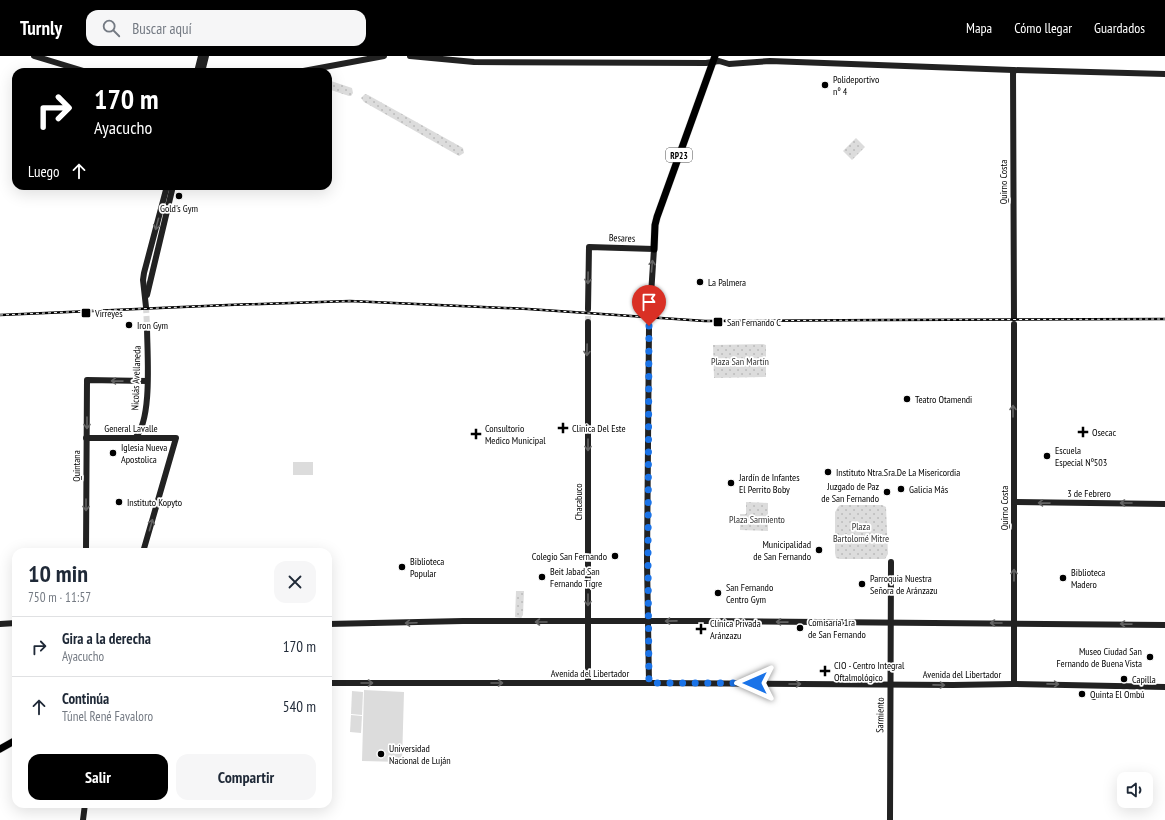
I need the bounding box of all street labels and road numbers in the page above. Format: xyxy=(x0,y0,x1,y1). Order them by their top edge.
road number: RP23 xyxy=(666,148,692,162)
street label: Quirno Costa xyxy=(997,160,1010,204)
street label: Besares xyxy=(609,231,636,245)
street label: Nicolás Avellaneda xyxy=(128,345,144,411)
street label: General Lavalle xyxy=(104,422,158,435)
street label: Quintana xyxy=(70,450,83,482)
street label: Chacabuco xyxy=(572,484,585,520)
street label: Quirno Costa xyxy=(998,486,1011,530)
street label: 3 de Febrero xyxy=(1067,487,1111,500)
street label: Avenida del Libertador xyxy=(551,667,629,680)
street label: Avenida del Libertador xyxy=(923,668,1001,681)
street label: Sarmiento xyxy=(873,697,887,733)

